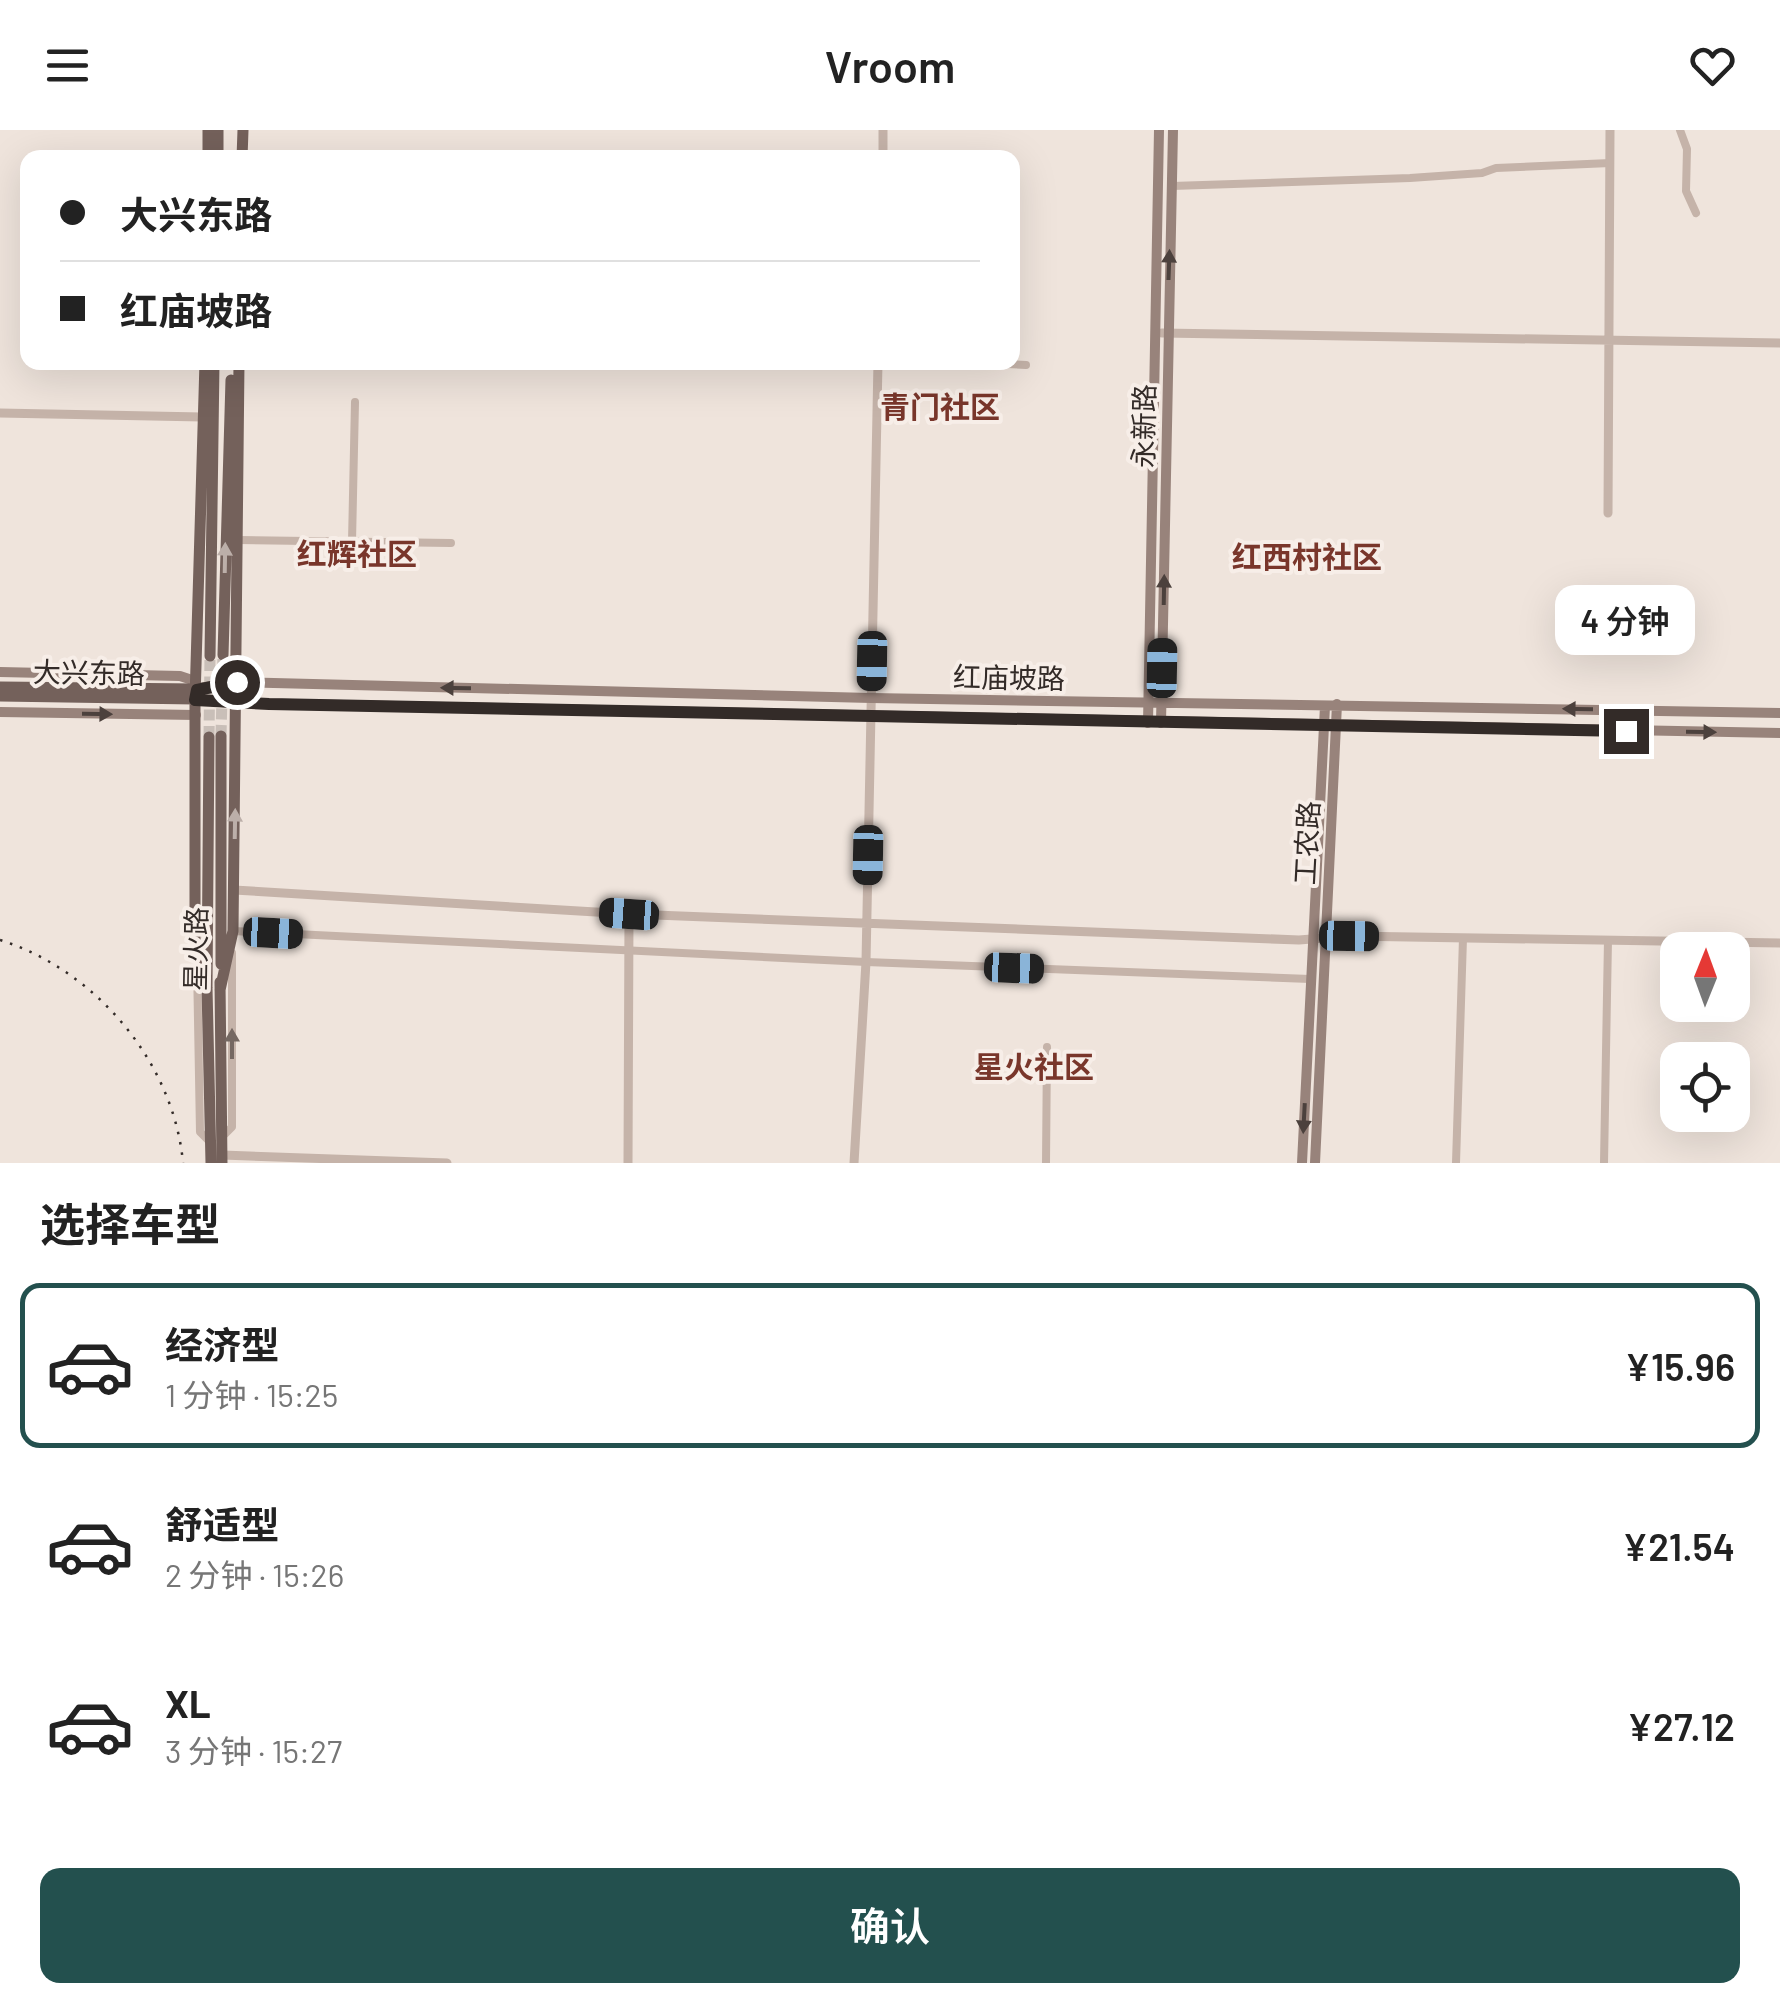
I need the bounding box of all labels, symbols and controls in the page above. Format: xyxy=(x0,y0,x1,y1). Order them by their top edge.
icon: menu xyxy=(40,38,95,93)
text: Vroom xyxy=(825,38,955,92)
icon: heart xyxy=(1685,38,1740,93)
text: 大兴东路 xyxy=(120,191,272,237)
one-way arrow xyxy=(1162,249,1178,281)
text: 红庙坡路 xyxy=(120,287,272,333)
street label: 永新路 xyxy=(1125,384,1161,468)
district label: 青门社区 xyxy=(880,388,1000,424)
district label: 红辉社区 xyxy=(297,535,417,571)
district label: 红西村社区 xyxy=(1232,538,1382,574)
one-way arrow xyxy=(218,541,234,573)
one-way arrow xyxy=(1156,574,1172,606)
callout: 4 分钟 xyxy=(1556,586,1696,656)
text: 4 分钟 xyxy=(1580,601,1670,639)
car xyxy=(856,631,888,691)
car xyxy=(1146,638,1178,698)
street label: 大兴东路 xyxy=(33,654,145,690)
street label: 红庙坡路 xyxy=(953,659,1065,695)
route start xyxy=(215,660,260,705)
one-way arrow xyxy=(440,679,472,695)
one-way arrow xyxy=(1561,700,1593,716)
one-way arrow xyxy=(82,706,114,722)
route end xyxy=(1604,709,1649,754)
one-way arrow xyxy=(1685,724,1717,740)
street label: 工农路 xyxy=(1287,800,1325,886)
one-way arrow xyxy=(228,807,244,839)
car xyxy=(852,825,884,885)
car xyxy=(598,897,660,931)
street label: 星火路 xyxy=(177,907,213,991)
car xyxy=(242,916,304,950)
car xyxy=(1319,920,1379,952)
north arrow xyxy=(1660,932,1750,1022)
map controls xyxy=(1660,932,1750,1132)
car xyxy=(983,952,1045,984)
one-way arrow xyxy=(224,1027,240,1059)
button: locate xyxy=(1660,1042,1750,1132)
district label: 星火社区 xyxy=(974,1048,1094,1084)
one-way arrow xyxy=(1296,1102,1312,1134)
text: 选择车型 xyxy=(40,1196,220,1250)
icon: car xyxy=(45,1321,135,1411)
text: 经济型 xyxy=(165,1321,279,1367)
text: ¥15.96 xyxy=(1625,1343,1735,1389)
text: 1 分钟 · 15:25 xyxy=(165,1375,338,1413)
icon: car xyxy=(45,1501,135,1591)
text: 舒适型 xyxy=(165,1501,279,1547)
text: ¥21.54 xyxy=(1622,1523,1735,1569)
text: 2 分钟 · 15:26 xyxy=(165,1555,344,1593)
text: XL xyxy=(165,1680,211,1726)
icon: car xyxy=(45,1681,135,1771)
text: ¥27.12 xyxy=(1627,1703,1735,1749)
text: 3 分钟 · 15:27 xyxy=(165,1731,342,1769)
button: 确认 xyxy=(40,1868,1740,1983)

